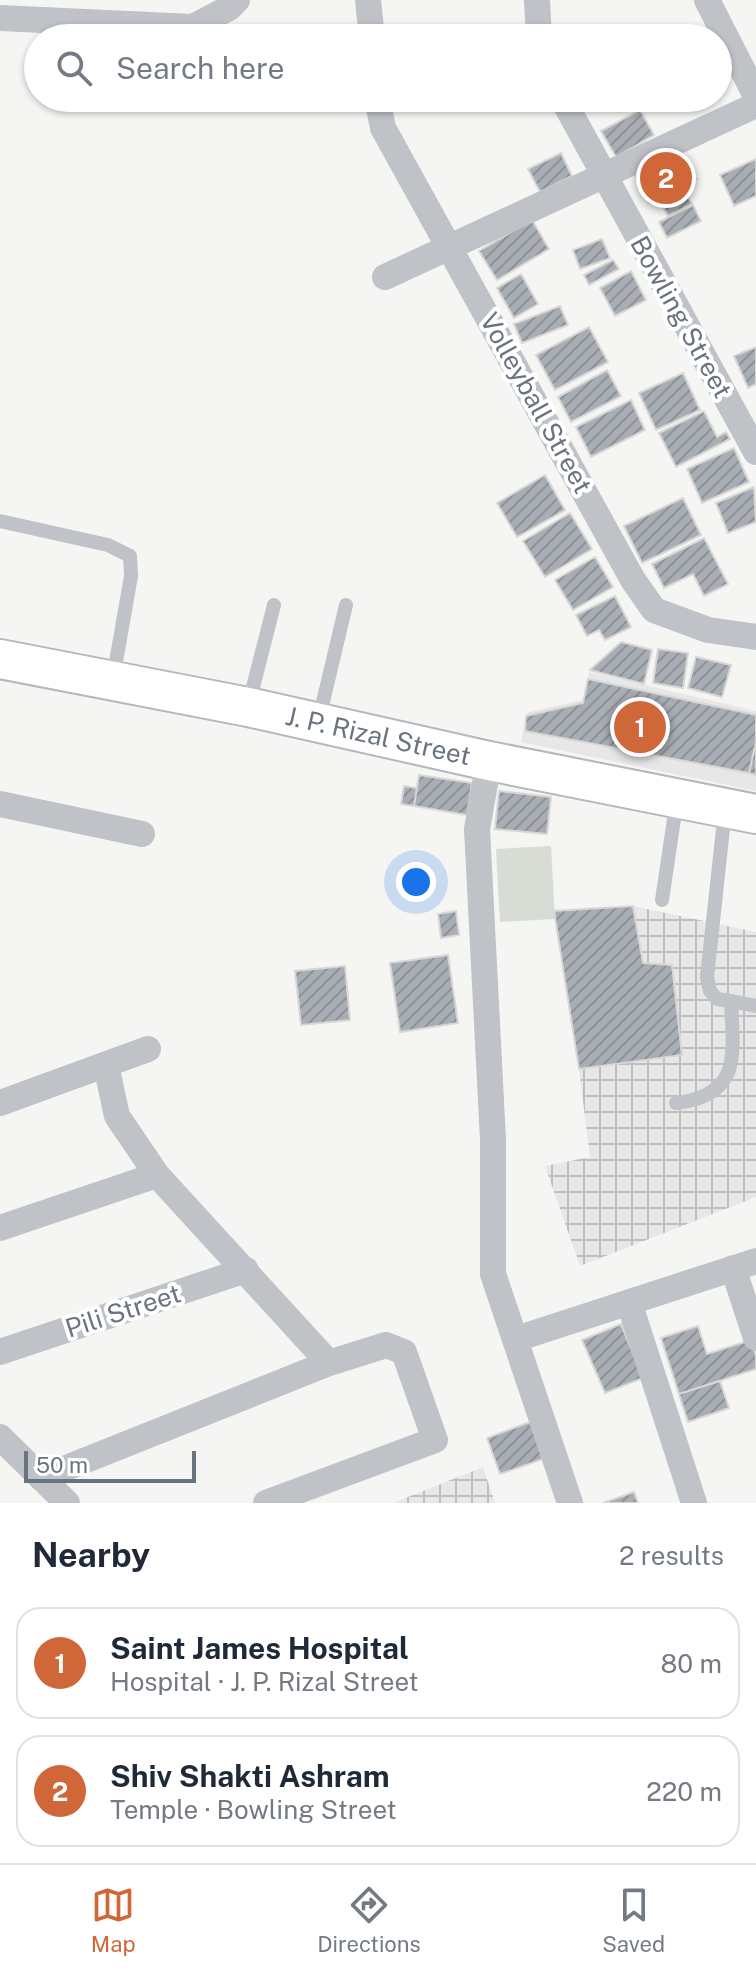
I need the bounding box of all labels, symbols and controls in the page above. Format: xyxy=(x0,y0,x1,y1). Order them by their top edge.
search box xyxy=(24,24,732,112)
icon: search xyxy=(52,46,96,90)
text: Search here xyxy=(116,50,284,86)
pin: 2 xyxy=(640,148,692,208)
street label: Bowling Street xyxy=(624,230,739,403)
street label: Volleyball Street xyxy=(474,307,599,498)
pin: 1 xyxy=(614,697,666,757)
street label: J. P. Rizal Street xyxy=(283,700,474,771)
your location xyxy=(396,862,436,902)
street label: Pili Street xyxy=(61,1277,185,1344)
scale bar xyxy=(24,1447,196,1483)
text: 50 m xyxy=(36,1452,88,1478)
text: Nearby xyxy=(32,1535,150,1575)
text: 2 results xyxy=(619,1540,724,1571)
text: Saint James Hospital xyxy=(110,1630,409,1666)
text: 1 xyxy=(54,1648,66,1679)
text: 80 m xyxy=(661,1648,722,1679)
text: Hospital · J. P. Rizal Street xyxy=(110,1666,419,1697)
text: Shiv Shakti Ashram xyxy=(110,1758,390,1794)
text: 2 xyxy=(52,1776,68,1807)
text: 220 m xyxy=(646,1776,722,1807)
text: Temple · Bowling Street xyxy=(110,1794,397,1825)
tab: Map xyxy=(91,1883,136,1957)
tab: Directions xyxy=(317,1883,421,1957)
tab: Saved xyxy=(602,1883,665,1957)

